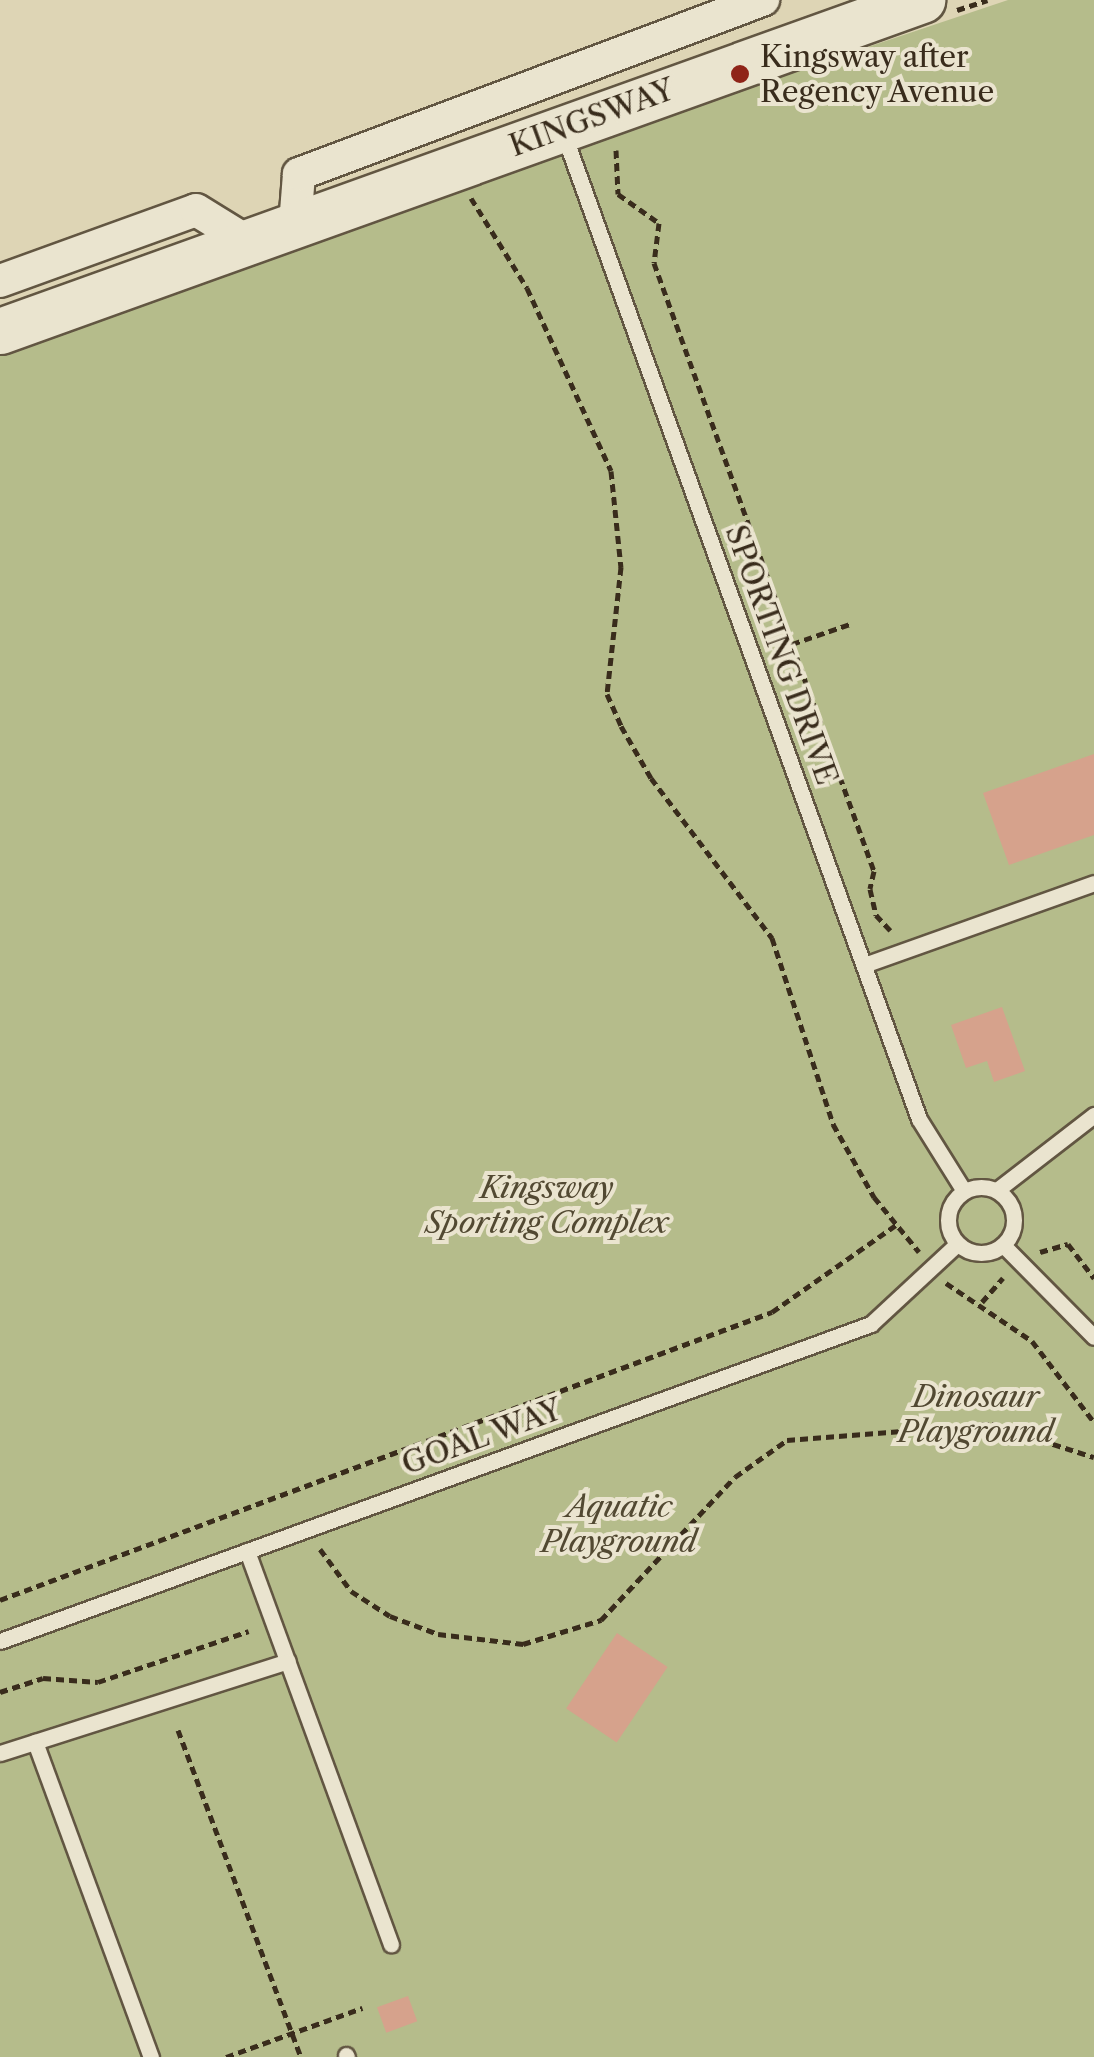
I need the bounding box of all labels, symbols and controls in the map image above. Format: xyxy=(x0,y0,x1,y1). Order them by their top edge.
place label: Kingsway after Regency Avenue xyxy=(760,39,997,110)
marker: Kingsway after Regency Avenue xyxy=(729,63,751,85)
street label: KINGSWAY xyxy=(505,72,679,164)
street label: SPORTING DRIVE xyxy=(717,520,845,790)
park label: Kingsway Sporting Complex xyxy=(425,1170,669,1240)
park label: Dinosaur Playground xyxy=(898,1379,1054,1450)
street label: GOAL WAY xyxy=(396,1391,568,1483)
park label: Aquatic Playground xyxy=(541,1489,697,1560)

